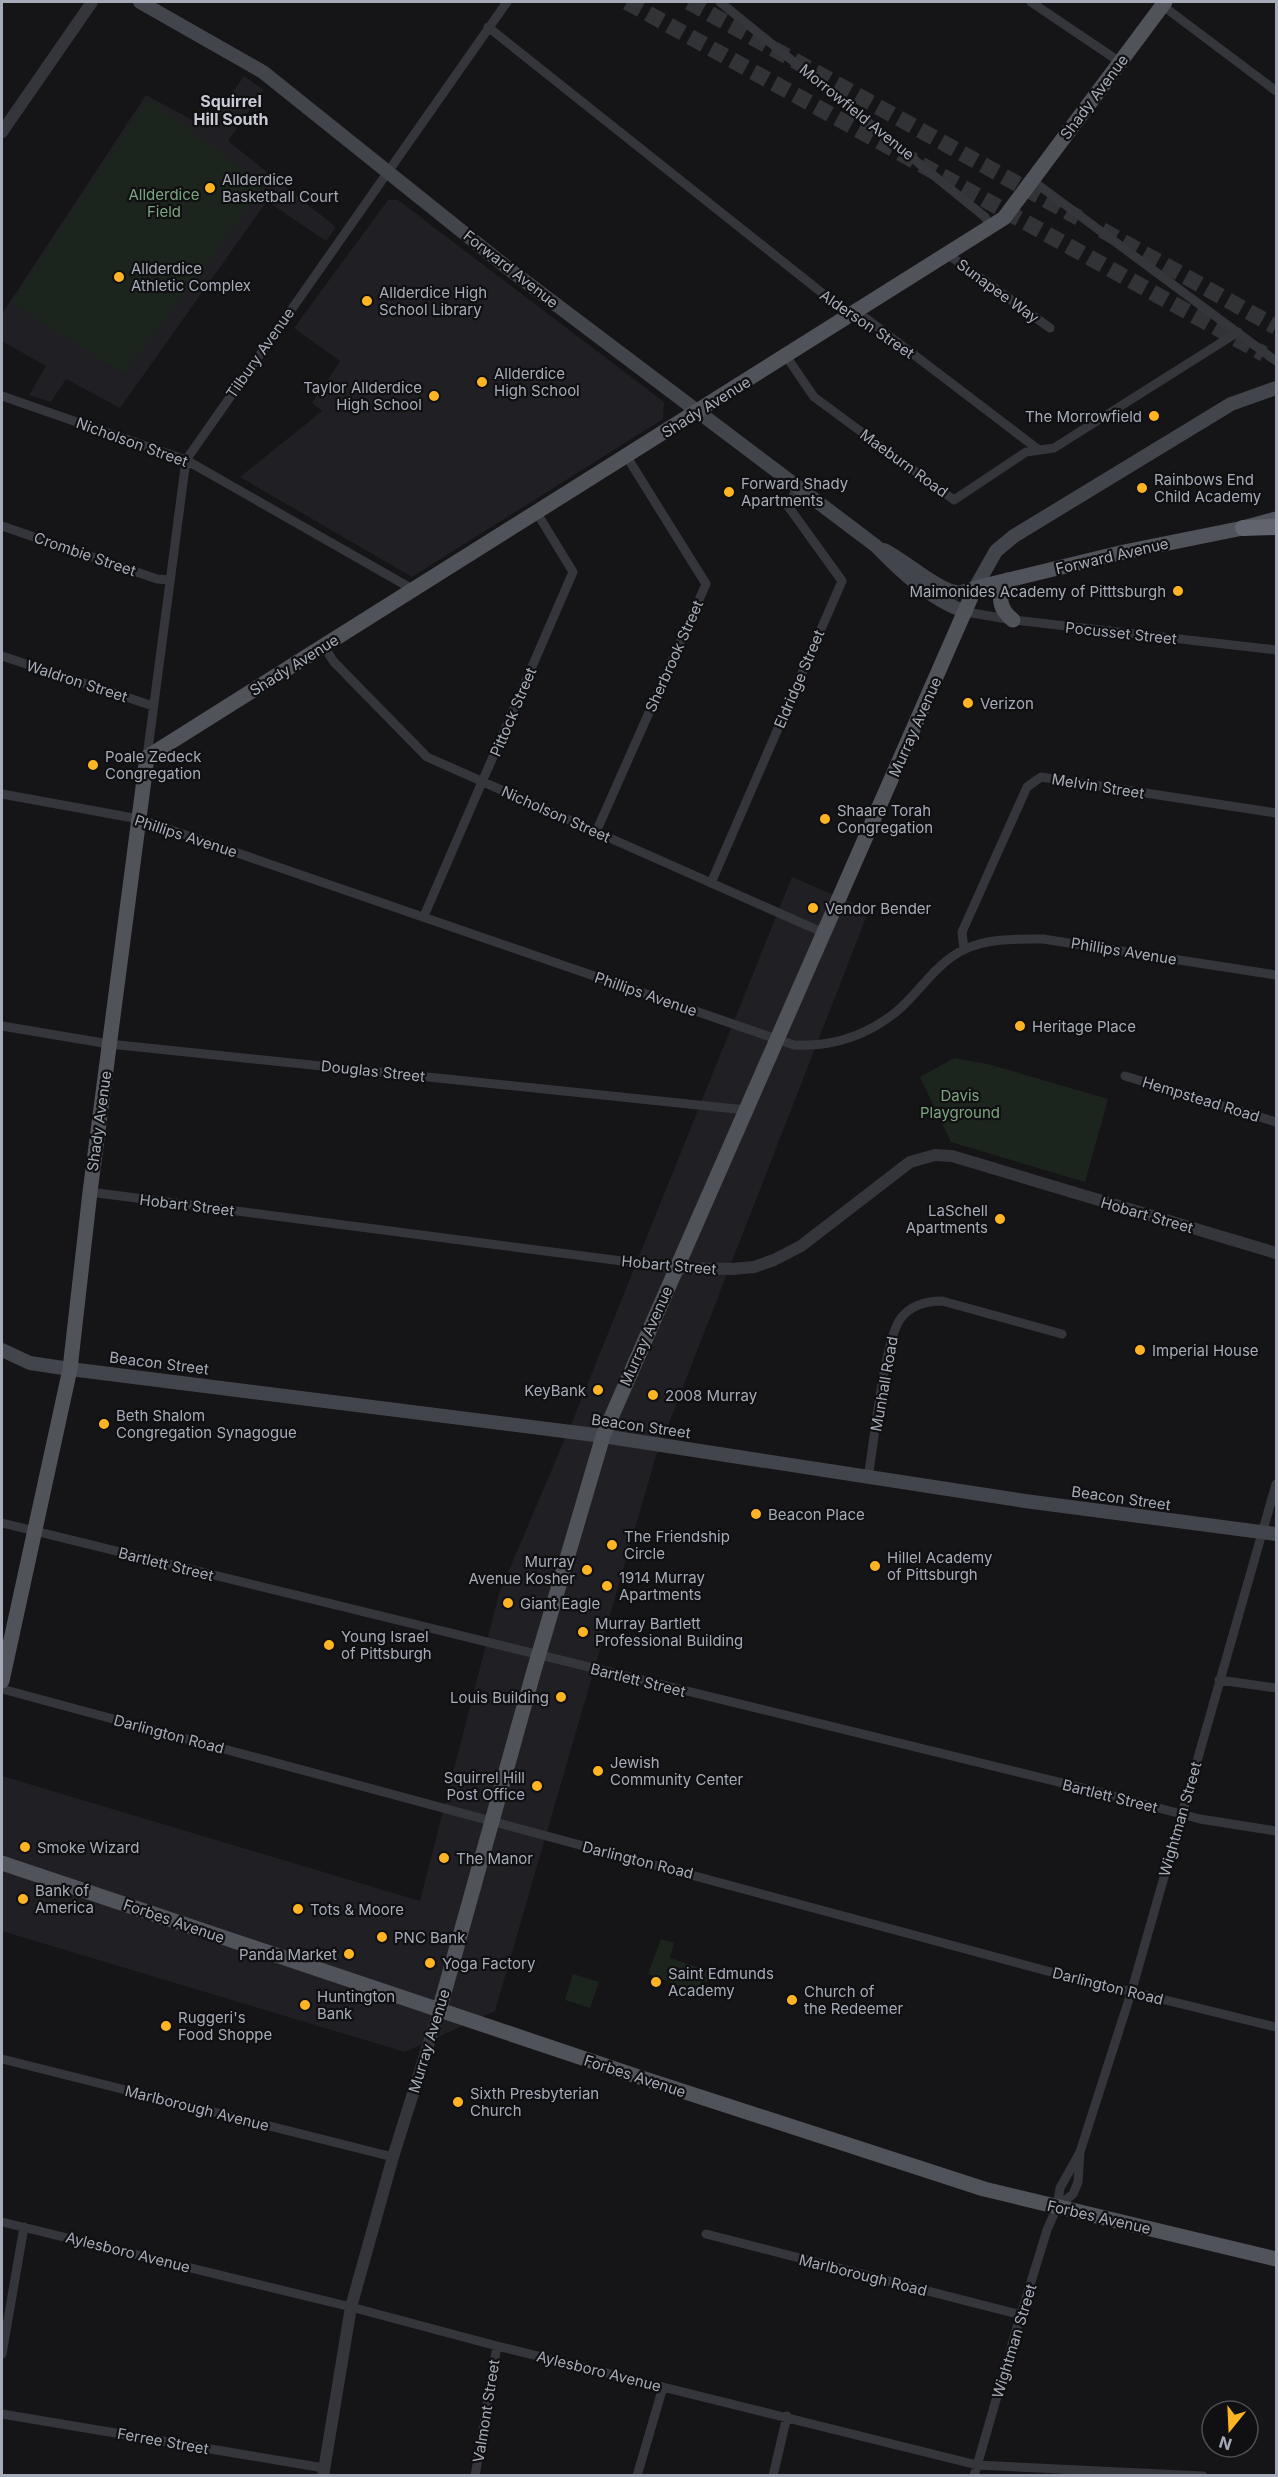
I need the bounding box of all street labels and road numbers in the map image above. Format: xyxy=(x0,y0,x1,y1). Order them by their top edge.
street label: Shady Avenue xyxy=(1056,51,1132,143)
street label: Morrowfield Avenue xyxy=(796,60,918,164)
street label: Forward Avenue xyxy=(460,226,562,312)
street label: Sunapee Way xyxy=(953,255,1043,328)
street label: Alderson Street xyxy=(816,285,918,363)
street label: Tilbury Avenue xyxy=(222,304,298,402)
street label: Shady Avenue xyxy=(658,372,754,442)
street label: Nicholson Street xyxy=(74,413,190,471)
street label: Maeburn Road xyxy=(856,425,952,501)
street label: Crombie Street xyxy=(32,528,139,580)
street label: Forward Avenue xyxy=(1054,534,1170,578)
street label: Sherbrook Street xyxy=(641,597,707,715)
street label: Pocusset Street xyxy=(1064,618,1178,648)
street label: Eldridge Street xyxy=(770,627,828,731)
street label: Shady Avenue xyxy=(246,630,342,700)
street label: Waldron Street xyxy=(24,656,130,706)
street label: Pittock Street xyxy=(486,665,540,759)
street label: Murray Avenue xyxy=(884,674,946,780)
street label: Melvin Street xyxy=(1050,769,1146,803)
street label: Nicholson Street xyxy=(499,781,614,847)
street label: Phillips Avenue xyxy=(132,810,240,862)
street label: Phillips Avenue xyxy=(1070,933,1178,969)
street label: Phillips Avenue xyxy=(592,968,700,1020)
street label: Douglas Street xyxy=(320,1056,426,1086)
street label: Shady Avenue xyxy=(83,1069,115,1173)
street label: Hempstead Road xyxy=(1140,1072,1262,1126)
street label: Hobart Street xyxy=(139,1190,236,1220)
street label: Hobart Street xyxy=(1099,1193,1195,1237)
street label: Hobart Street xyxy=(621,1251,717,1279)
street label: Murray Avenue xyxy=(615,1283,677,1389)
street label: Munhall Road xyxy=(866,1335,902,1433)
street label: Beacon Street xyxy=(108,1347,210,1379)
street label: Beacon Street xyxy=(590,1410,692,1442)
street label: Beacon Street xyxy=(1070,1482,1172,1514)
street label: Bartlett Street xyxy=(116,1543,216,1585)
street label: Bartlett Street xyxy=(588,1659,688,1701)
street label: Darlington Road xyxy=(112,1710,226,1758)
street label: Wightman Street xyxy=(1155,1759,1205,1879)
street label: Bartlett Street xyxy=(1060,1775,1160,1817)
street label: Darlington Road xyxy=(581,1837,695,1883)
street label: Forbes Avenue xyxy=(121,1895,227,1947)
street label: Darlington Road xyxy=(1051,1963,1165,2009)
street label: Murray Avenue xyxy=(404,1987,454,2095)
street label: Forbes Avenue xyxy=(582,2051,688,2101)
street label: Marlborough Avenue xyxy=(123,2081,271,2135)
street label: Forbes Avenue xyxy=(1045,2196,1153,2238)
street label: Aylesboro Avenue xyxy=(64,2227,192,2277)
street label: Marlborough Road xyxy=(797,2250,929,2300)
street label: Wightman Street xyxy=(988,2282,1040,2400)
street label: Aylesboro Avenue xyxy=(535,2346,663,2396)
street label: Valmont Street xyxy=(468,2358,504,2464)
street label: Ferree Street xyxy=(116,2424,210,2458)

